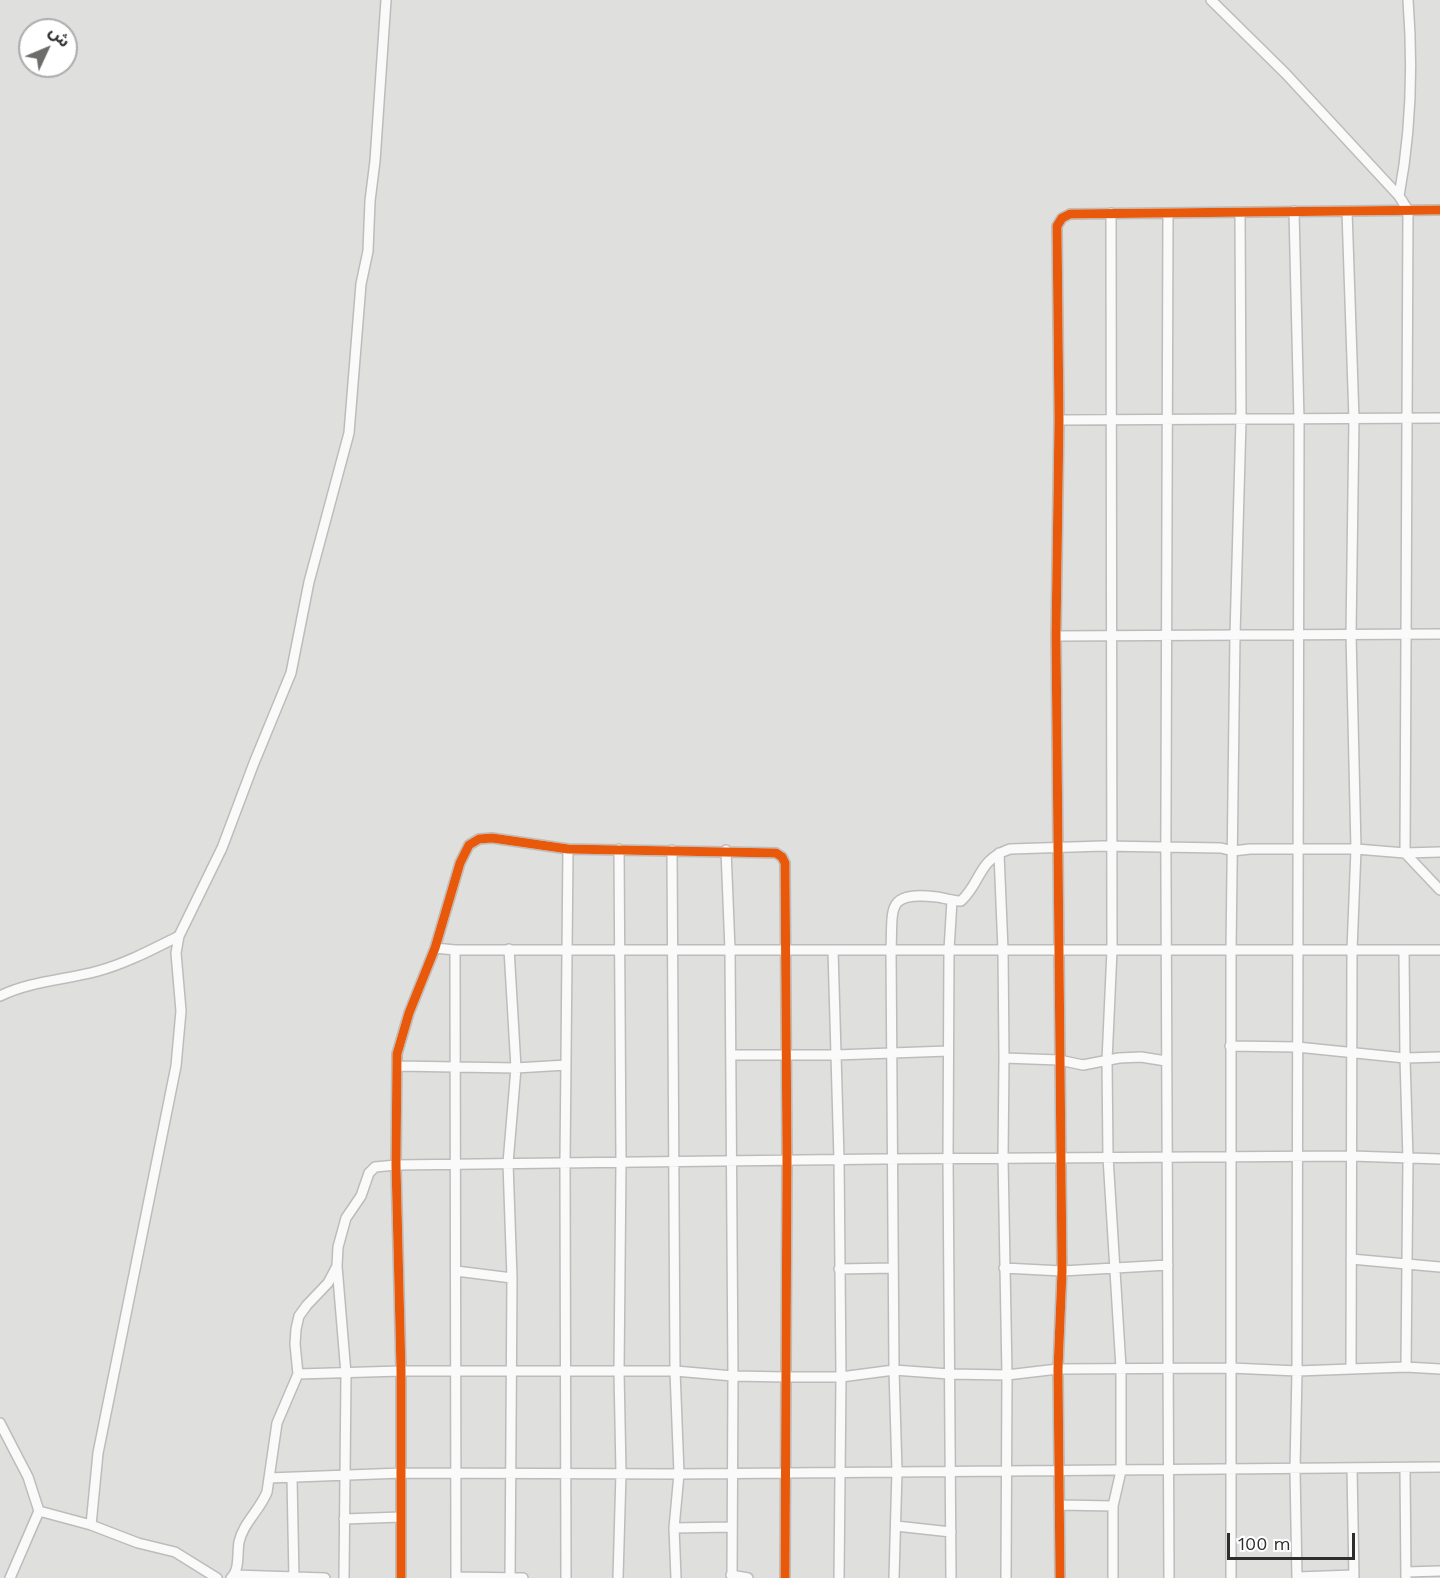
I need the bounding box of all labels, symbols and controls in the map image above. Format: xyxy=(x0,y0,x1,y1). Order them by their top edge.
north arrow xyxy=(18,18,78,78)
text: ش xyxy=(45,22,74,51)
scale bar xyxy=(1230,1521,1358,1559)
text: 100 m xyxy=(1238,1533,1291,1554)

